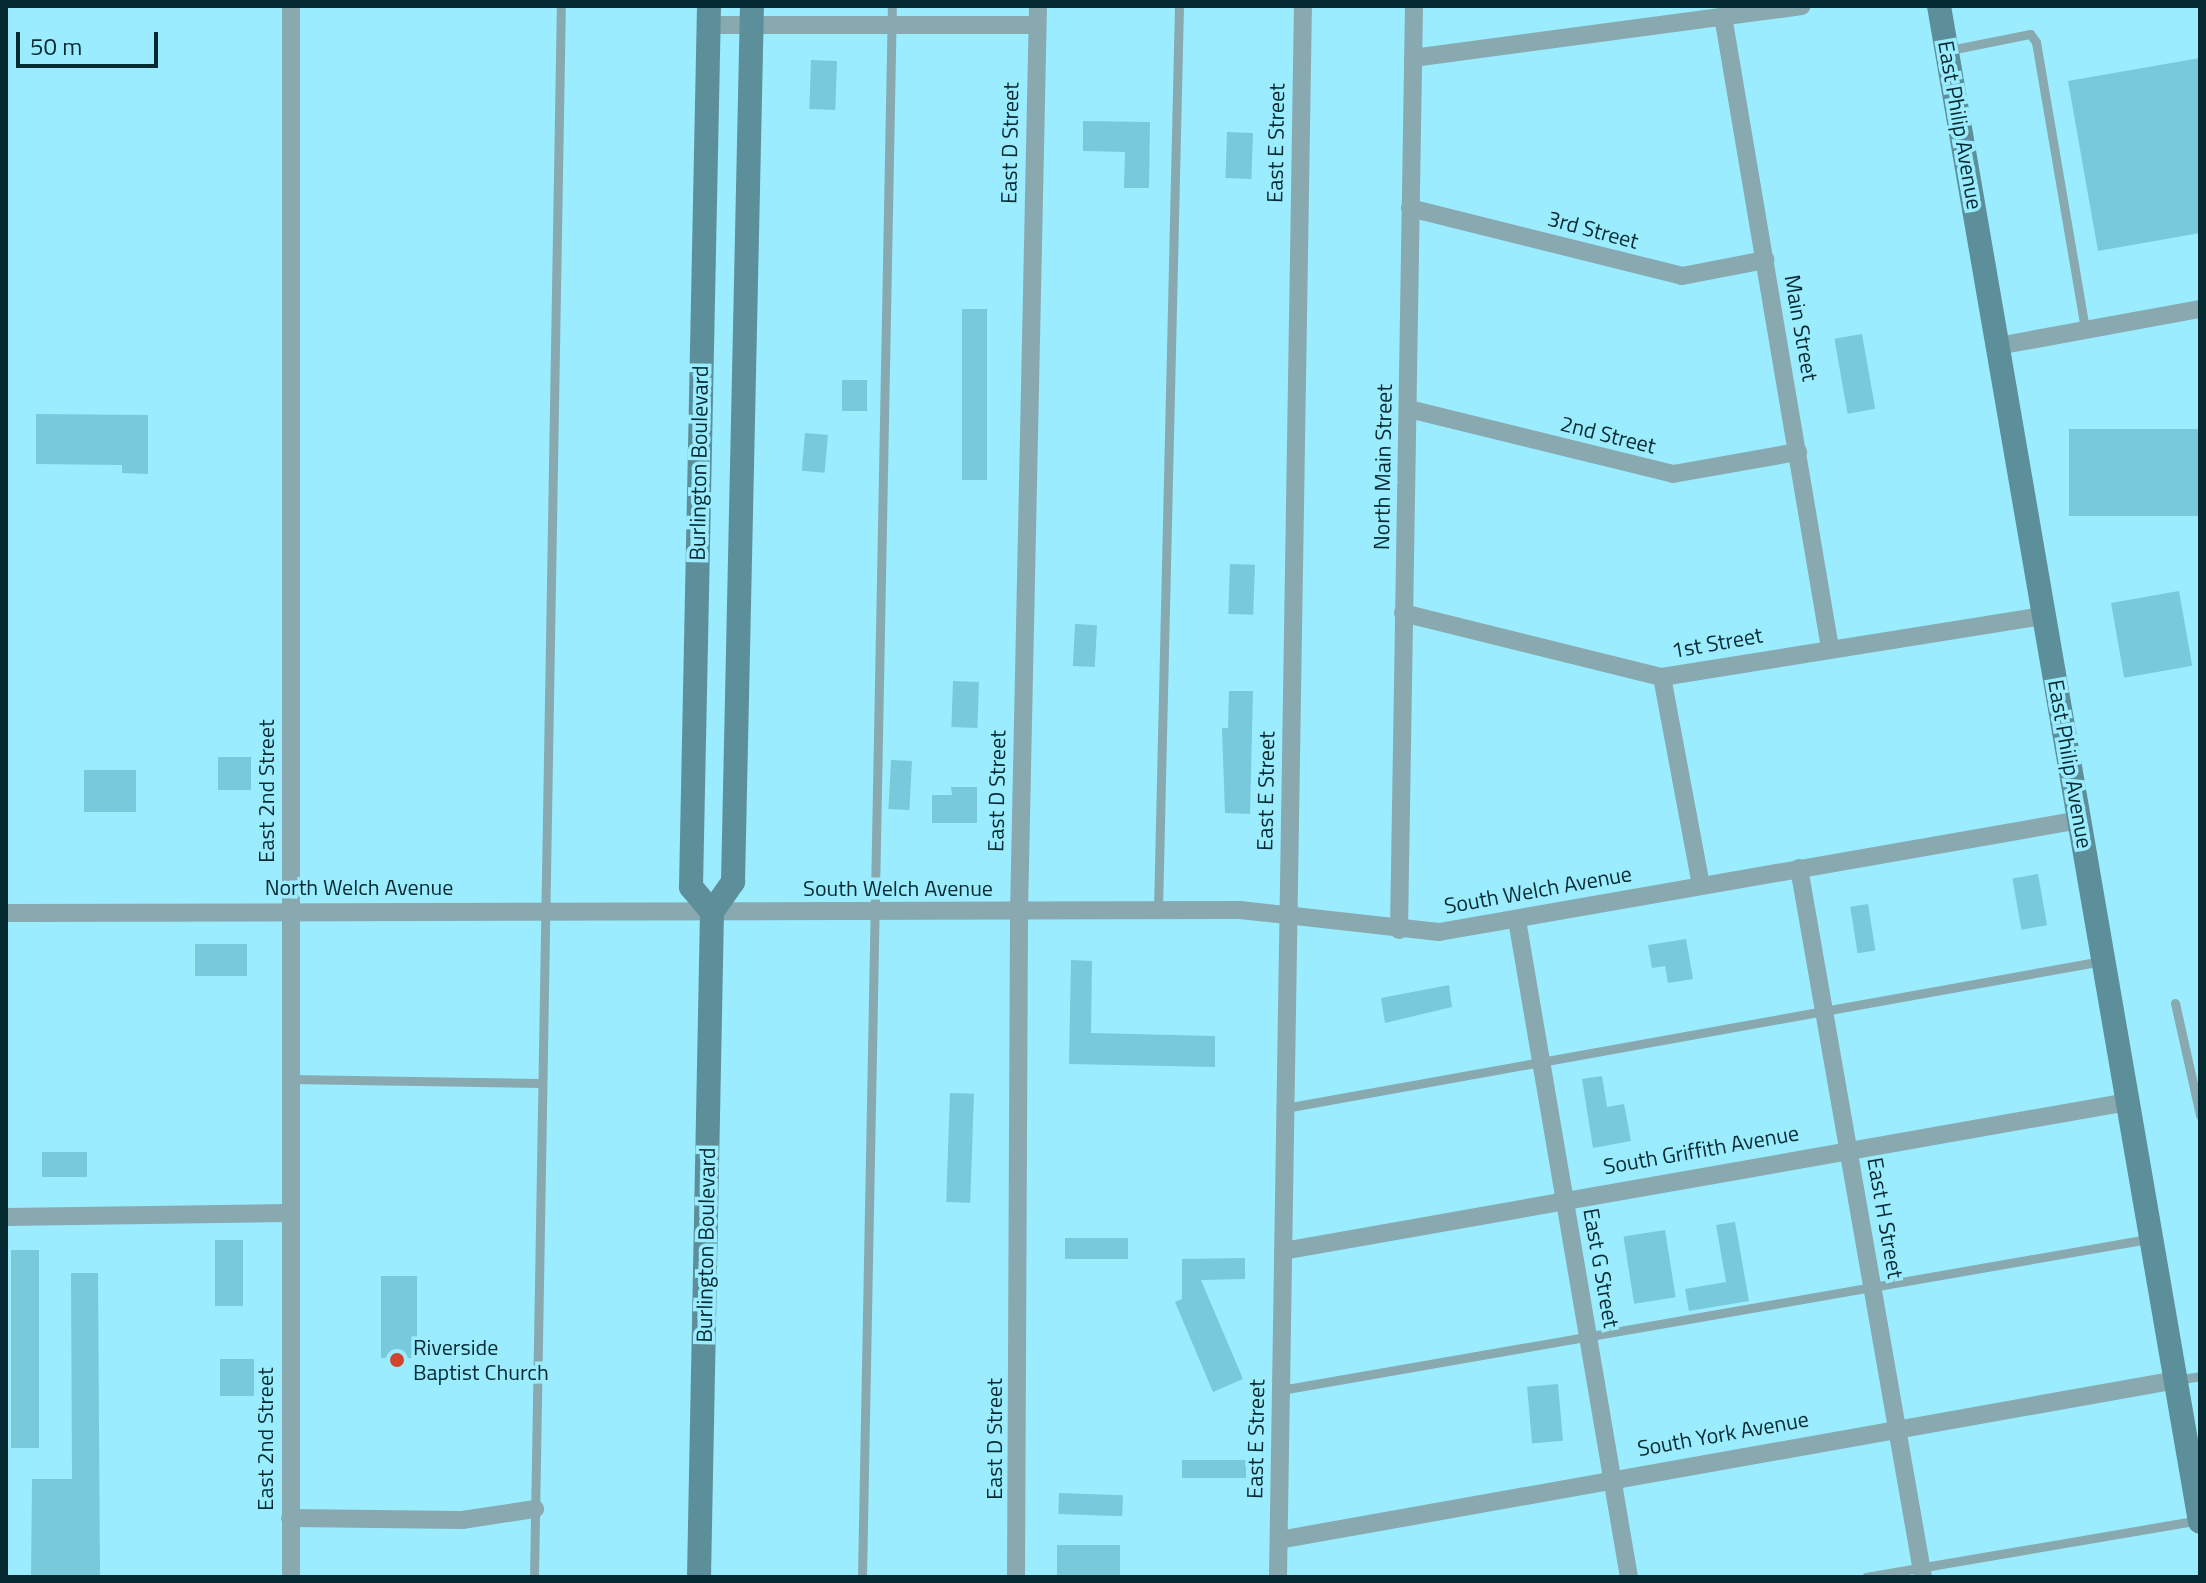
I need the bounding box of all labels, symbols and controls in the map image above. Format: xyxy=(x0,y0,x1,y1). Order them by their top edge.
scale bar xyxy=(20,16,162,66)
text: 50 m xyxy=(30,28,82,64)
street label: East Philip Avenue xyxy=(1932,39,1988,211)
street label: East D Street xyxy=(996,82,1024,204)
street label: East E Street xyxy=(1262,83,1290,203)
street label: 3rd Street xyxy=(1545,205,1641,255)
street label: Main Street xyxy=(1779,273,1823,383)
street label: Burlington Boulevard xyxy=(684,365,714,561)
street label: North Main Street xyxy=(1368,384,1398,550)
street label: 2nd Street xyxy=(1558,410,1658,460)
street label: 1st Street xyxy=(1669,622,1765,664)
street label: East Philip Avenue xyxy=(2042,678,2098,850)
street label: East 2nd Street xyxy=(254,719,280,863)
street label: East D Street xyxy=(983,730,1011,852)
street label: East E Street xyxy=(1252,731,1280,851)
street label: South Welch Avenue xyxy=(1442,861,1634,919)
street label: North Welch Avenue xyxy=(265,875,453,901)
street label: South Welch Avenue xyxy=(803,876,993,902)
street label: South Griffith Avenue xyxy=(1601,1120,1801,1180)
street label: Burlington Boulevard xyxy=(691,1147,721,1343)
street label: East H Street xyxy=(1861,1155,1909,1281)
street label: East G Street xyxy=(1577,1206,1625,1330)
place label: Riverside Baptist Church xyxy=(413,1334,549,1386)
marker: Riverside Baptist Church xyxy=(388,1351,406,1369)
street label: East 2nd Street xyxy=(253,1367,279,1511)
street label: East D Street xyxy=(982,1378,1008,1500)
street label: East E Street xyxy=(1242,1379,1270,1499)
street label: South York Avenue xyxy=(1635,1406,1811,1462)

